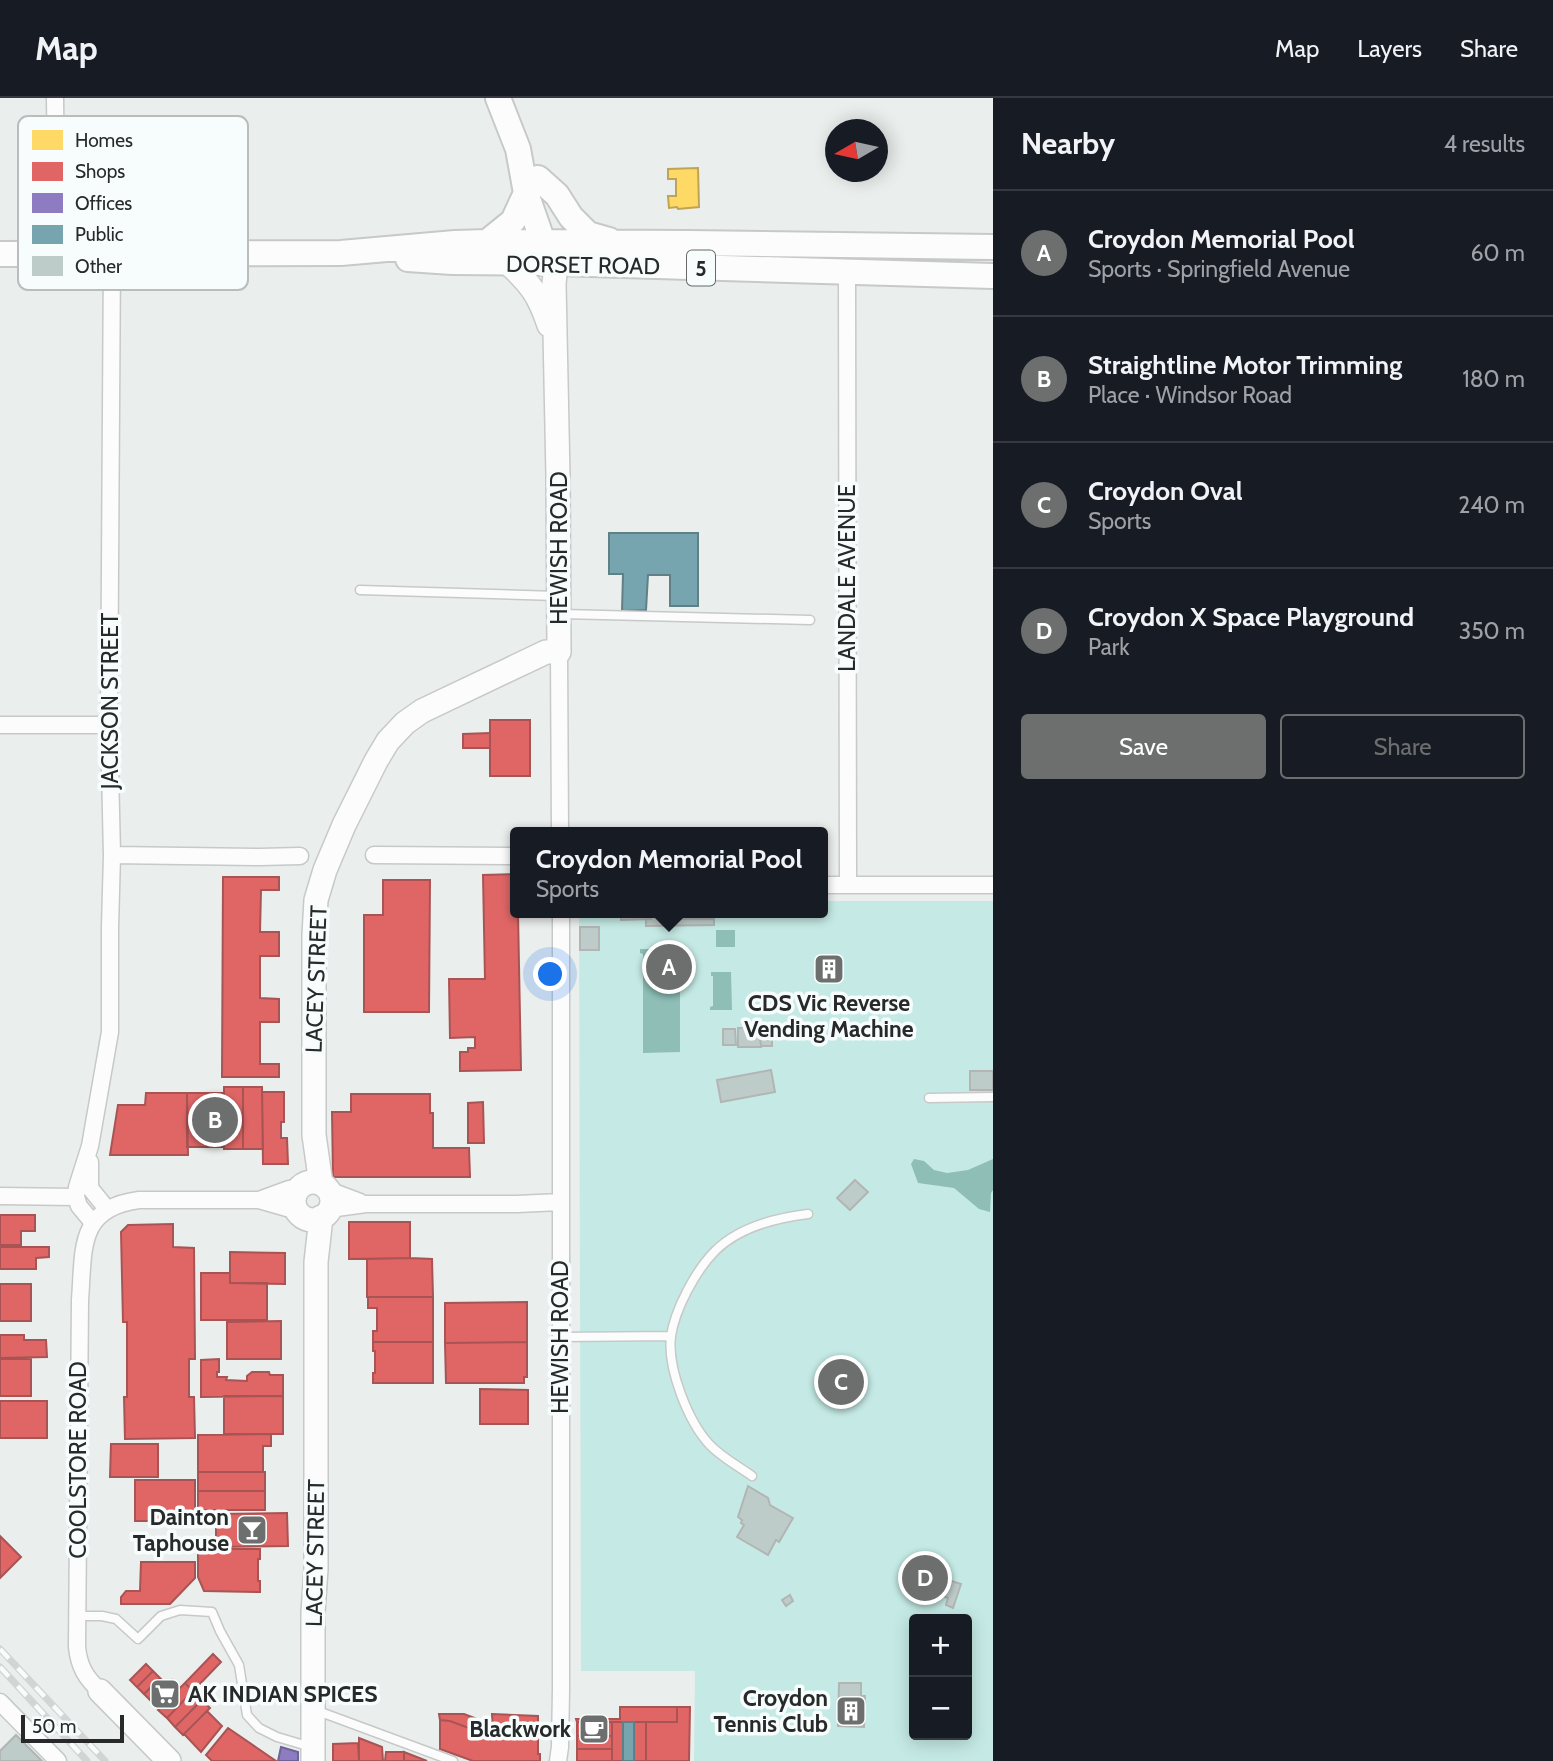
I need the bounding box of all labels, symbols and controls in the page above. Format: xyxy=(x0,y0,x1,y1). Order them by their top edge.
text: Map xyxy=(35,28,98,68)
text: Map xyxy=(1275,34,1319,63)
text: Layers xyxy=(1357,34,1422,63)
text: Share xyxy=(1460,34,1518,63)
legend xyxy=(18,116,248,290)
north arrow xyxy=(825,119,888,182)
text: Nearby xyxy=(1021,125,1115,162)
text: Homes xyxy=(75,129,133,152)
text: 4 results xyxy=(1444,130,1525,158)
text: Shops xyxy=(75,160,125,183)
text: Offices xyxy=(75,192,132,215)
text: Public xyxy=(75,223,124,246)
text: Croydon Memorial Pool xyxy=(1088,223,1354,255)
text: A xyxy=(1037,239,1051,267)
text: 60 m xyxy=(1471,239,1525,267)
street label: DORSET ROAD xyxy=(506,250,660,280)
road number: 5 xyxy=(687,250,715,286)
text: Other xyxy=(75,255,122,278)
text: Sports · Springfield Avenue xyxy=(1088,255,1350,283)
text: Straightline Motor Trimming xyxy=(1088,349,1402,381)
text: B xyxy=(1037,365,1051,393)
text: 180 m xyxy=(1462,365,1525,393)
text: Place · Windsor Road xyxy=(1088,381,1292,409)
street label: HEWISH ROAD xyxy=(545,471,573,625)
text: Croydon Oval xyxy=(1088,475,1243,507)
street label: LANDALE AVENUE xyxy=(833,484,861,672)
text: C xyxy=(1037,491,1051,519)
text: 240 m xyxy=(1458,491,1525,519)
text: Sports xyxy=(1088,507,1151,535)
text: Croydon X Space Playground xyxy=(1088,601,1414,633)
street label: JACKSON STREET xyxy=(96,613,124,790)
text: D xyxy=(1036,617,1052,645)
text: 350 m xyxy=(1459,617,1525,645)
text: Park xyxy=(1088,633,1129,661)
button: Save xyxy=(1021,714,1266,779)
button: Share xyxy=(1280,714,1525,779)
popup xyxy=(510,827,828,918)
text: Croydon Memorial Pool xyxy=(536,843,802,875)
text: Sports xyxy=(536,875,599,903)
street label: LACEY STREET xyxy=(299,905,333,1053)
pin: A xyxy=(646,941,692,993)
building icon: CDS Vic Reverse Vending Machine xyxy=(812,952,846,986)
your location xyxy=(533,957,567,991)
place label: CDS Vic Reverse Vending Machine xyxy=(744,989,914,1043)
pin: B xyxy=(192,1094,238,1146)
street label: HEWISH ROAD xyxy=(546,1260,574,1414)
pin: C xyxy=(818,1356,864,1408)
street label: COOLSTORE ROAD xyxy=(64,1361,92,1559)
street label: LACEY STREET xyxy=(300,1479,330,1627)
place label: Dainton Taphouse xyxy=(133,1503,229,1557)
bar icon: Dainton Taphouse xyxy=(235,1513,269,1547)
pin: D xyxy=(902,1552,948,1604)
map controls xyxy=(909,1614,972,1740)
button: + xyxy=(909,1614,972,1677)
supermarket icon: AK INDIAN SPICES xyxy=(148,1677,182,1711)
button: − xyxy=(909,1677,972,1740)
place label: AK INDIAN SPICES xyxy=(188,1680,378,1708)
place label: Croydon Tennis Club xyxy=(714,1684,828,1738)
building icon: Croydon Tennis Club xyxy=(834,1694,868,1728)
scale bar xyxy=(21,1712,124,1744)
cafe icon: Blackwork xyxy=(577,1712,611,1746)
text: 50 m xyxy=(32,1715,76,1738)
place label: Blackwork xyxy=(469,1715,572,1743)

